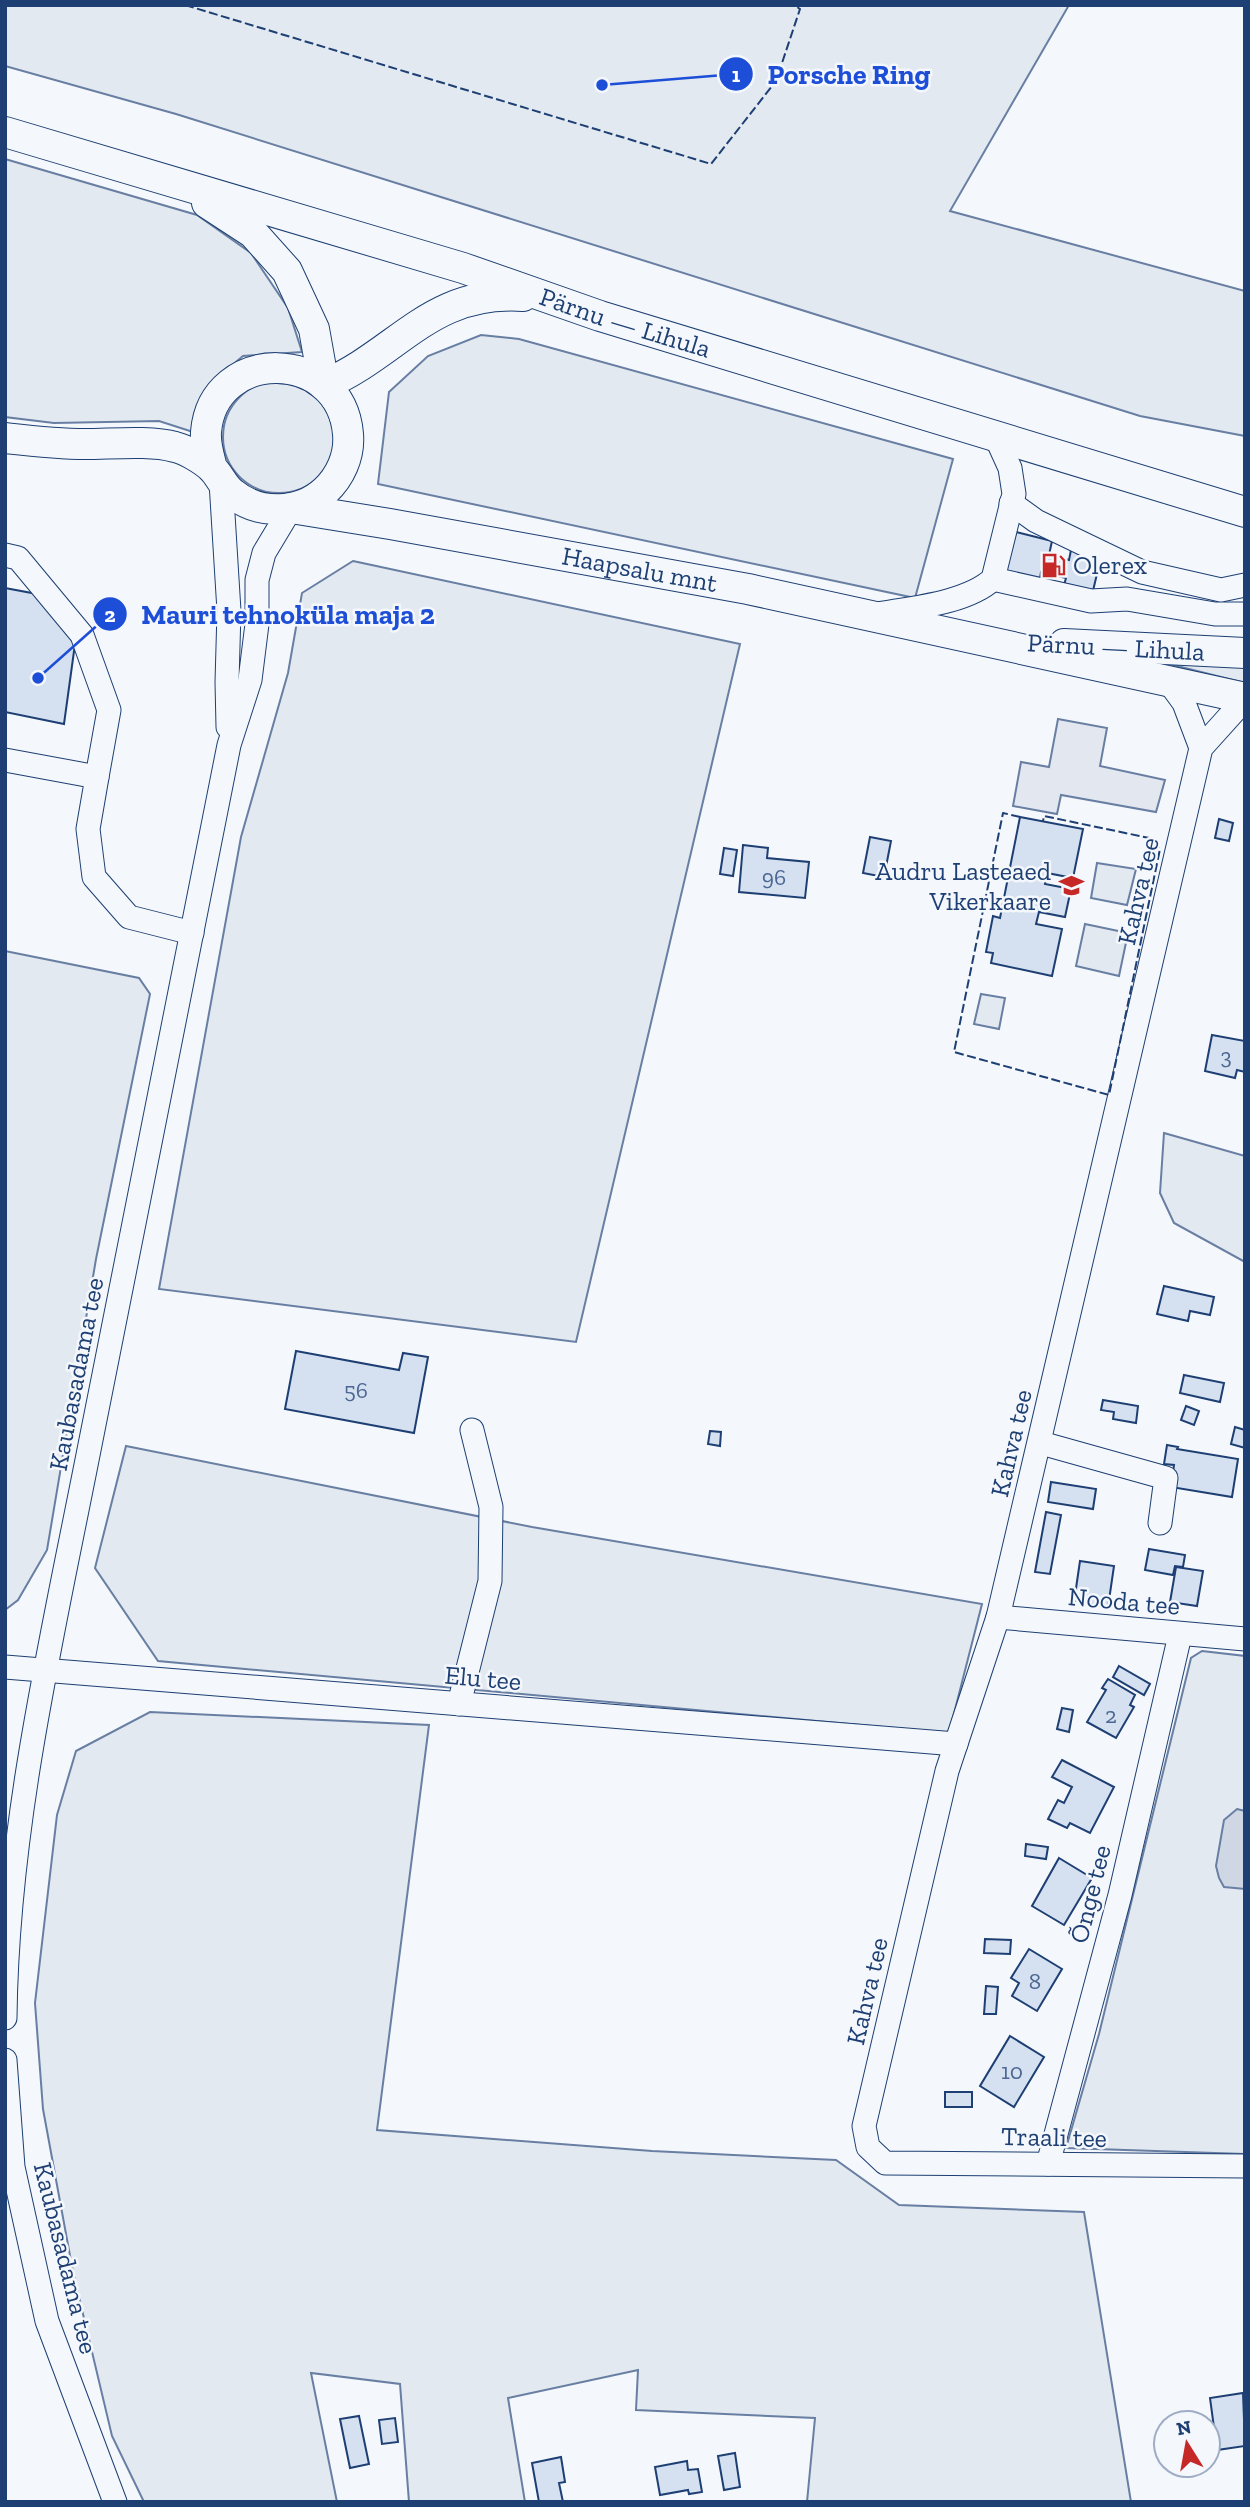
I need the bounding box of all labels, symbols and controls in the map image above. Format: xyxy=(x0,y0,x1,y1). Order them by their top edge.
callout: Porsche Ring xyxy=(718,50,944,99)
text: Porsche Ring xyxy=(767,58,931,91)
text: 1 xyxy=(732,62,741,87)
street label: Pärnu — Lihula xyxy=(535,280,715,365)
street label: Haapsalu mnt xyxy=(559,540,720,599)
place label: Olerex xyxy=(1073,549,1147,581)
fuel station icon: Olerex xyxy=(1039,551,1067,579)
callout: Mauri tehnoküla maja 2 xyxy=(92,590,448,639)
text: Mauri tehnoküla maja 2 xyxy=(141,598,435,631)
text: 2 xyxy=(104,602,116,627)
street label: Pärnu — Lihula xyxy=(1026,626,1206,668)
street label: Kahva tee xyxy=(1110,834,1166,948)
place label: Audru Lasteaed Vikerkaare xyxy=(875,855,1051,917)
house number: 96 xyxy=(762,863,786,891)
school or university icon: Audru Lasteaed Vikerkaare xyxy=(1057,872,1085,900)
house number: 3 xyxy=(1220,1042,1232,1070)
street label: Kaubasadama tee xyxy=(42,1275,110,1473)
house number: 56 xyxy=(344,1376,368,1404)
street label: Kahva tee xyxy=(983,1386,1039,1500)
street label: Nooda tee xyxy=(1067,1580,1181,1622)
street label: Elu tee xyxy=(443,1659,523,1697)
house number: 2 xyxy=(1105,1701,1117,1729)
street label: Õnge tee xyxy=(1062,1841,1118,1947)
street label: Kahva tee xyxy=(839,1934,895,2048)
house number: 8 xyxy=(1029,1967,1041,1995)
house number: 10 xyxy=(1001,2057,1023,2085)
street label: Traali tee xyxy=(1001,2120,1107,2154)
street label: Kaubasadama tee xyxy=(27,2159,105,2357)
north arrow xyxy=(1152,2409,1222,2479)
text: N xyxy=(1175,2415,1193,2440)

